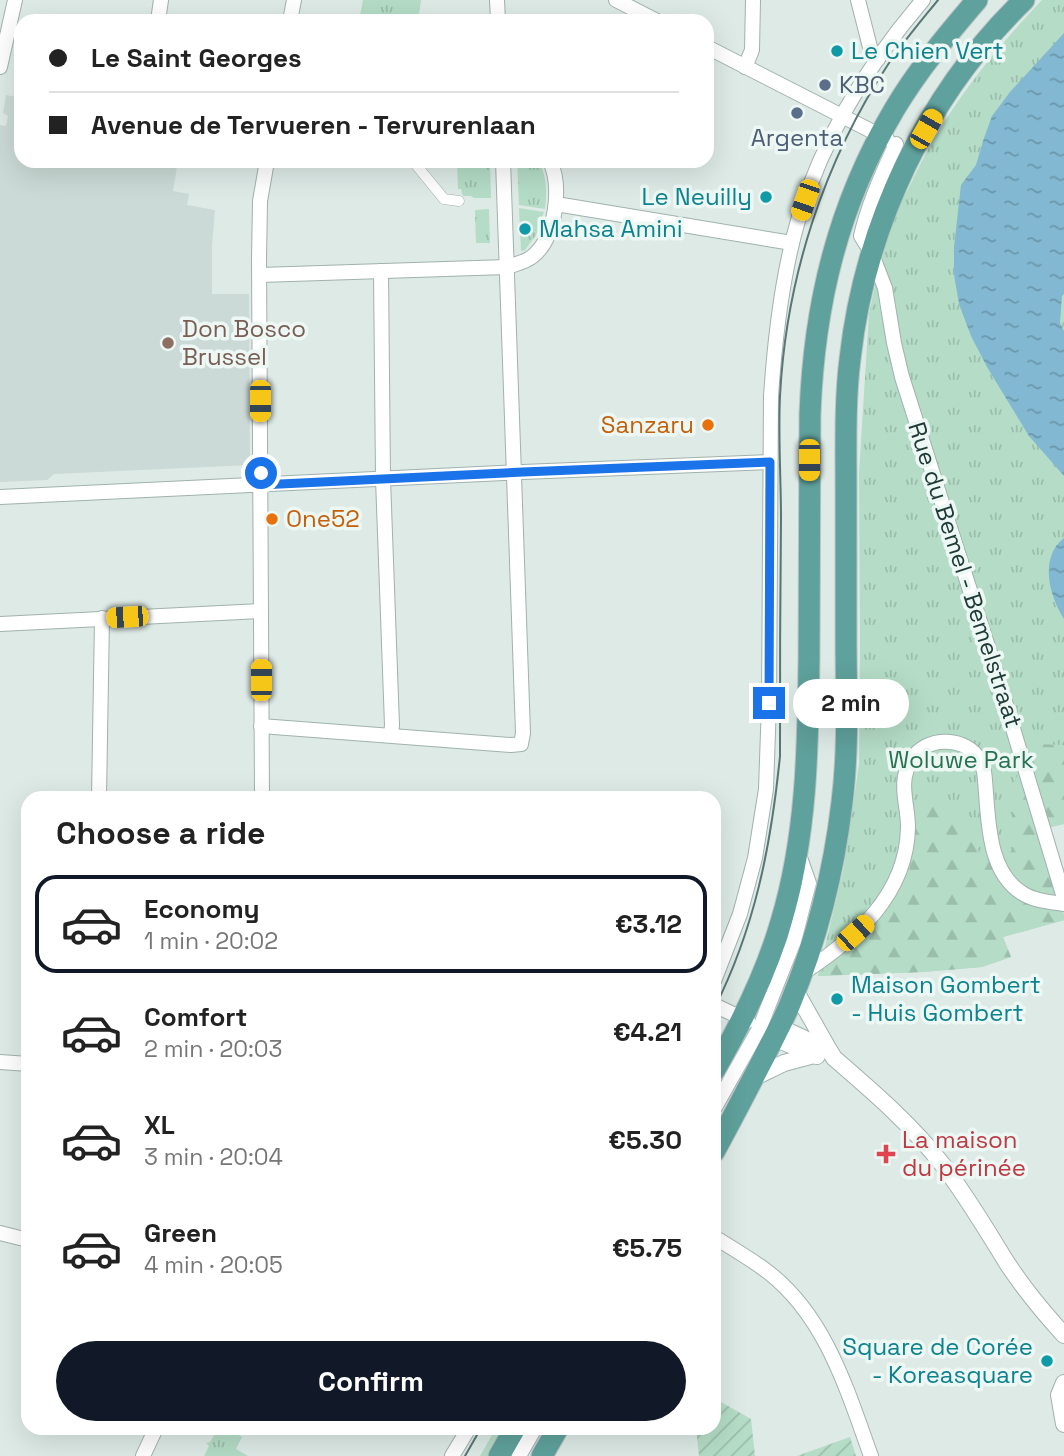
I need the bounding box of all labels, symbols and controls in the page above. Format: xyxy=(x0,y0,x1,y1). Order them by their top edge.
place label: Le Chien Vert xyxy=(851,35,1003,66)
text: Le Saint Georges xyxy=(91,41,302,75)
marker: Le Chien Vert xyxy=(829,43,845,59)
place label: KBC xyxy=(839,69,885,100)
marker: KBC xyxy=(817,77,833,93)
marker: Argenta xyxy=(789,105,805,121)
car xyxy=(907,106,946,152)
text: Avenue de Tervueren - Tervurenlaan xyxy=(91,108,536,142)
place label: Argenta xyxy=(751,122,843,153)
car xyxy=(789,177,822,223)
place label: Le Neuilly xyxy=(641,181,752,212)
marker: Le Neuilly xyxy=(758,189,774,205)
place label: Mahsa Amini xyxy=(539,213,683,244)
marker: Mahsa Amini xyxy=(517,221,533,237)
place label: Don Bosco Brussel xyxy=(182,313,306,372)
marker: Don Bosco Brussel xyxy=(160,335,176,351)
car xyxy=(250,380,271,422)
place label: Sanzaru xyxy=(601,409,694,440)
marker: Sanzaru xyxy=(700,417,716,433)
street label: Rue du Bemel - Bemelstraat xyxy=(901,418,1030,732)
car xyxy=(799,439,820,481)
route start xyxy=(245,457,277,489)
place label: One52 xyxy=(286,503,360,534)
marker: One52 xyxy=(264,511,280,527)
car xyxy=(106,605,149,629)
car xyxy=(251,659,272,701)
callout: 2 min xyxy=(794,678,909,728)
route end xyxy=(753,687,785,719)
text: 2 min xyxy=(821,688,881,718)
park label: Woluwe Park xyxy=(888,744,1034,775)
text: Choose a ride xyxy=(56,813,266,853)
text: Economy xyxy=(144,892,260,926)
icon: car xyxy=(60,893,123,956)
text: €3.12 xyxy=(615,907,682,941)
car xyxy=(833,911,878,955)
text: 1 min · 20:02 xyxy=(144,926,278,956)
place label: Maison Gombert - Huis Gombert xyxy=(851,969,1041,1028)
marker: Maison Gombert - Huis Gombert xyxy=(829,991,845,1007)
text: Comfort xyxy=(144,1000,247,1034)
icon: car xyxy=(60,1001,123,1064)
text: €4.21 xyxy=(613,1015,682,1049)
text: 2 min · 20:03 xyxy=(144,1034,282,1064)
text: XL xyxy=(144,1108,175,1142)
icon: car xyxy=(60,1109,123,1172)
text: €5.30 xyxy=(608,1123,682,1157)
place label: La maison du périnée xyxy=(902,1124,1026,1183)
text: 3 min · 20:04 xyxy=(144,1142,283,1172)
marker: La maison du périnée xyxy=(876,1144,896,1164)
text: Green xyxy=(144,1216,217,1250)
icon: car xyxy=(60,1217,123,1280)
text: €5.75 xyxy=(612,1231,682,1265)
text: 4 min · 20:05 xyxy=(144,1250,283,1280)
place label: Square de Corée - Koreasquare xyxy=(842,1331,1033,1390)
button: Confirm xyxy=(56,1341,686,1421)
marker: Square de Corée - Koreasquare xyxy=(1039,1353,1055,1369)

